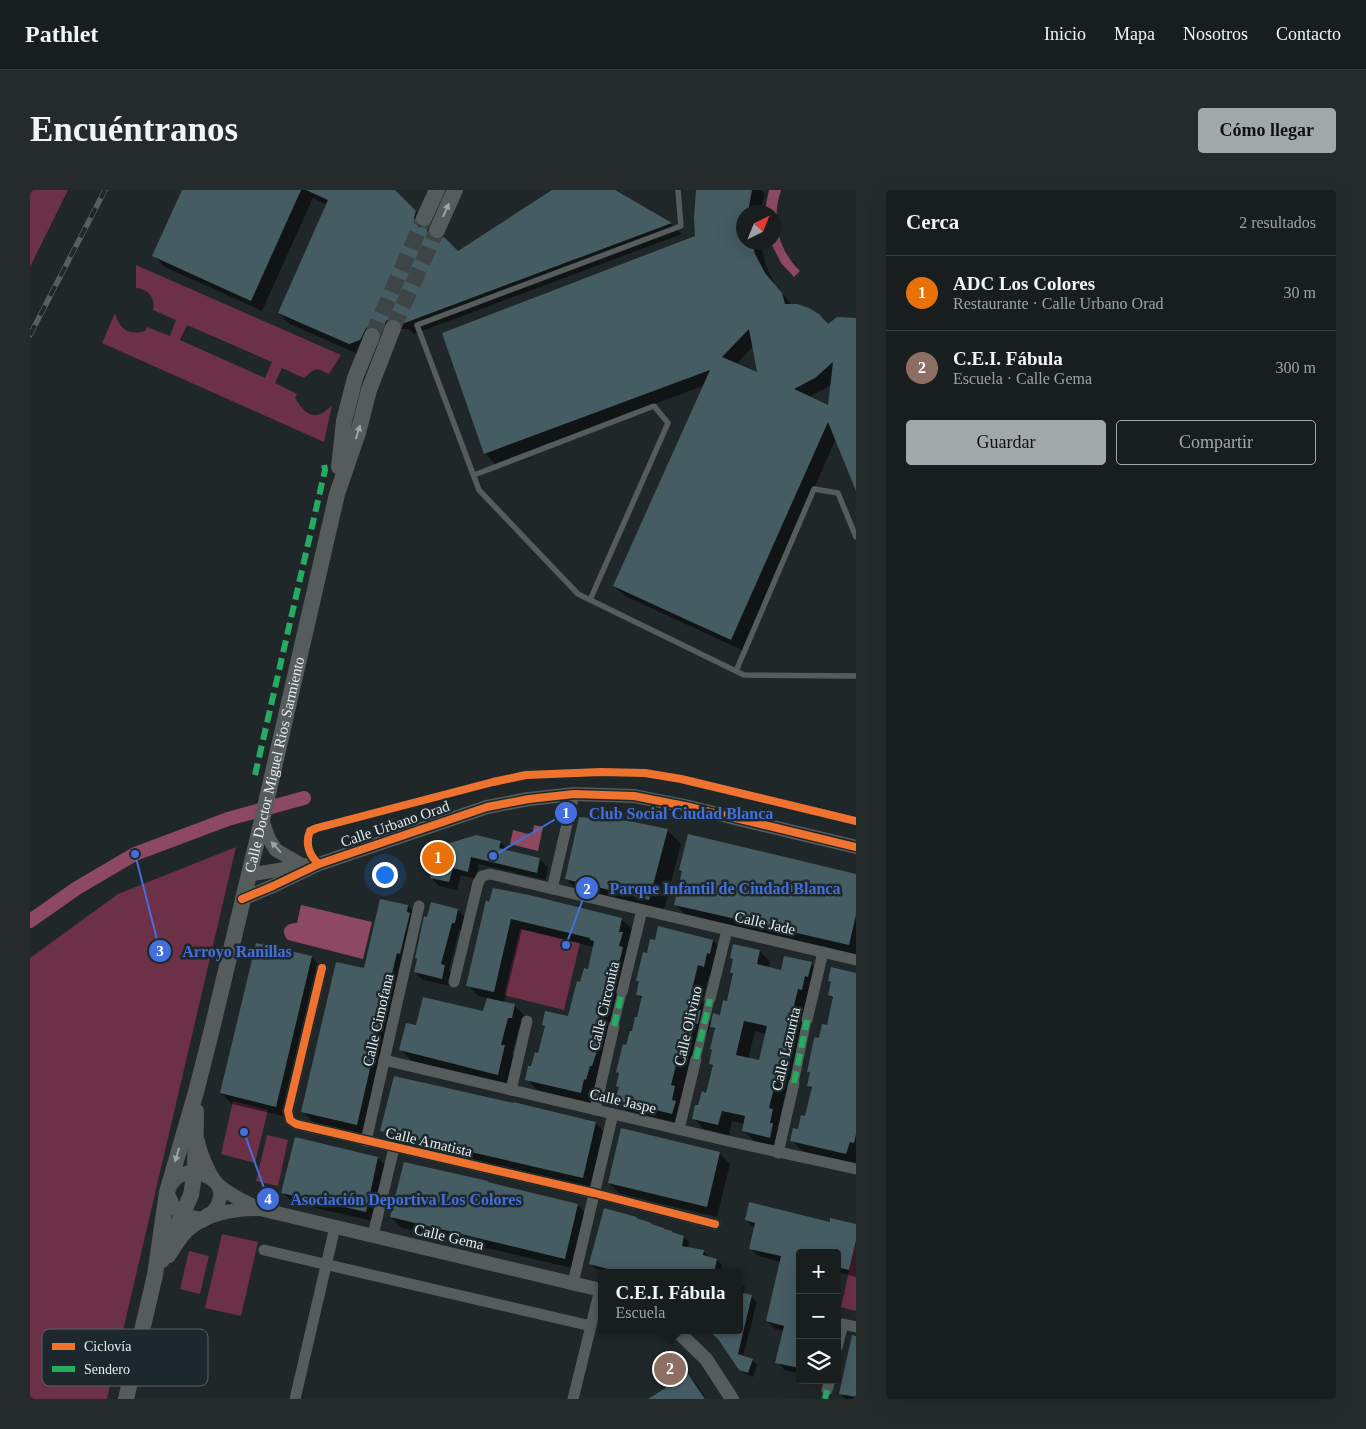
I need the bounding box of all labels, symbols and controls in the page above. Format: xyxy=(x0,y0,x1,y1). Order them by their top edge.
text: Pathlet xyxy=(25,21,98,47)
text: Inicio xyxy=(1044,24,1086,44)
text: Mapa xyxy=(1114,24,1155,44)
text: Nosotros xyxy=(1183,24,1248,44)
text: Contacto xyxy=(1276,24,1341,44)
button: Cómo llegar xyxy=(1198,108,1336,153)
text: Encuéntranos xyxy=(30,110,238,149)
one-way arrow xyxy=(442,203,450,217)
north arrow xyxy=(736,205,781,250)
text: Cerca xyxy=(906,210,959,234)
text: 2 resultados xyxy=(1239,214,1316,231)
text: ADC Los Colores xyxy=(953,273,1095,294)
text: 1 xyxy=(918,284,926,301)
text: 30 m xyxy=(1284,284,1316,301)
text: Restaurante · Calle Urbano Orad xyxy=(953,295,1164,312)
text: C.E.I. Fábula xyxy=(953,348,1063,369)
text: 2 xyxy=(918,359,926,376)
text: 300 m xyxy=(1276,359,1316,376)
text: Escuela · Calle Gema xyxy=(953,370,1092,387)
button: Guardar xyxy=(906,420,1106,465)
button: Compartir xyxy=(1116,420,1316,465)
one-way arrow xyxy=(355,424,362,439)
street label: Calle Doctor Miguel Rios Sarmiento xyxy=(242,655,307,874)
street label: Calle Urbano Orad xyxy=(338,798,452,850)
callout: Club Social Ciudad Blanca xyxy=(554,798,783,829)
text: 1 xyxy=(562,805,570,821)
text: Club Social Ciudad Blanca xyxy=(589,805,773,822)
pin: 1 xyxy=(422,839,454,877)
one-way arrow xyxy=(271,841,282,854)
your location xyxy=(372,862,398,888)
callout: Parque Infantil de Ciudad Blanca xyxy=(575,873,851,904)
text: Parque Infantil de Ciudad Blanca xyxy=(610,880,840,898)
text: 2 xyxy=(583,881,591,897)
street label: Calle Jade xyxy=(733,908,797,938)
callout: Arroyo Ranillas xyxy=(147,936,302,967)
text: 3 xyxy=(156,943,164,959)
text: Arroyo Ranillas xyxy=(182,943,292,961)
street label: Calle Circonita xyxy=(586,959,622,1052)
street label: Calle Cimofana xyxy=(360,972,397,1068)
street label: Calle Olivino xyxy=(671,985,705,1067)
street label: Calle Lazurita xyxy=(769,1005,803,1092)
street label: Calle Jaspe xyxy=(588,1086,658,1117)
street label: Calle Amatista xyxy=(384,1124,474,1160)
one-way arrow xyxy=(173,1148,181,1163)
callout: Asociación Deportiva Los Colores xyxy=(256,1183,532,1214)
text: 4 xyxy=(264,1191,272,1207)
text: Asociación Deportiva Los Colores xyxy=(290,1191,522,1209)
street label: Calle Gema xyxy=(412,1221,486,1253)
map controls xyxy=(796,1249,841,1384)
button: + xyxy=(796,1249,841,1294)
popup xyxy=(598,1269,743,1334)
text: C.E.I. Fábula xyxy=(616,1282,725,1303)
button: − xyxy=(796,1294,841,1339)
text: Escuela xyxy=(616,1304,665,1321)
legend xyxy=(42,1329,208,1386)
text: Ciclovía xyxy=(84,1339,132,1354)
button: layers xyxy=(796,1339,841,1384)
pin: 2 xyxy=(654,1350,686,1388)
text: Sendero xyxy=(84,1362,130,1377)

